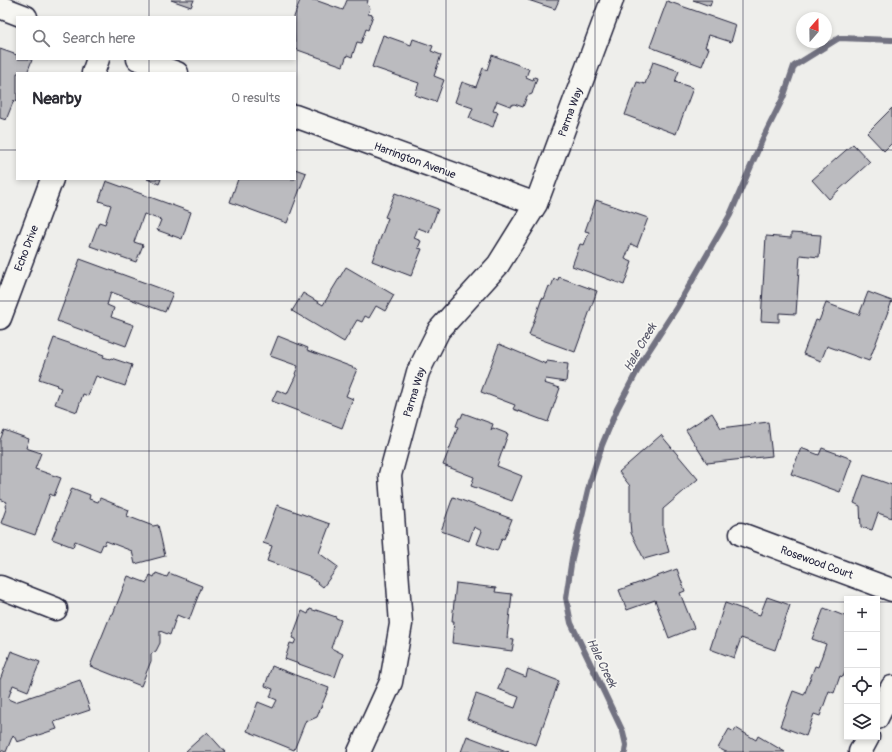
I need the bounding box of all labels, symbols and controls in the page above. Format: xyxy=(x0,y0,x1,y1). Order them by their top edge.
north arrow xyxy=(796,12,832,48)
search box xyxy=(16,16,296,60)
icon: search xyxy=(30,27,52,49)
text: Search here xyxy=(62,29,135,48)
street label: Parma Way xyxy=(556,86,585,138)
text: Nearby xyxy=(32,88,81,109)
text: 0 results xyxy=(231,90,280,106)
street label: Harrington Avenue xyxy=(372,140,458,182)
street label: Echo Drive xyxy=(12,223,41,273)
water label: Hale Creek xyxy=(621,320,661,374)
street label: Parma Way xyxy=(401,366,428,419)
street label: Rosewood Court xyxy=(779,543,855,582)
map controls xyxy=(844,596,880,740)
button: + xyxy=(844,596,880,632)
button: − xyxy=(844,632,880,668)
water label: Hale Creek xyxy=(583,636,620,691)
button: locate xyxy=(844,668,880,704)
button: layers xyxy=(844,704,880,740)

